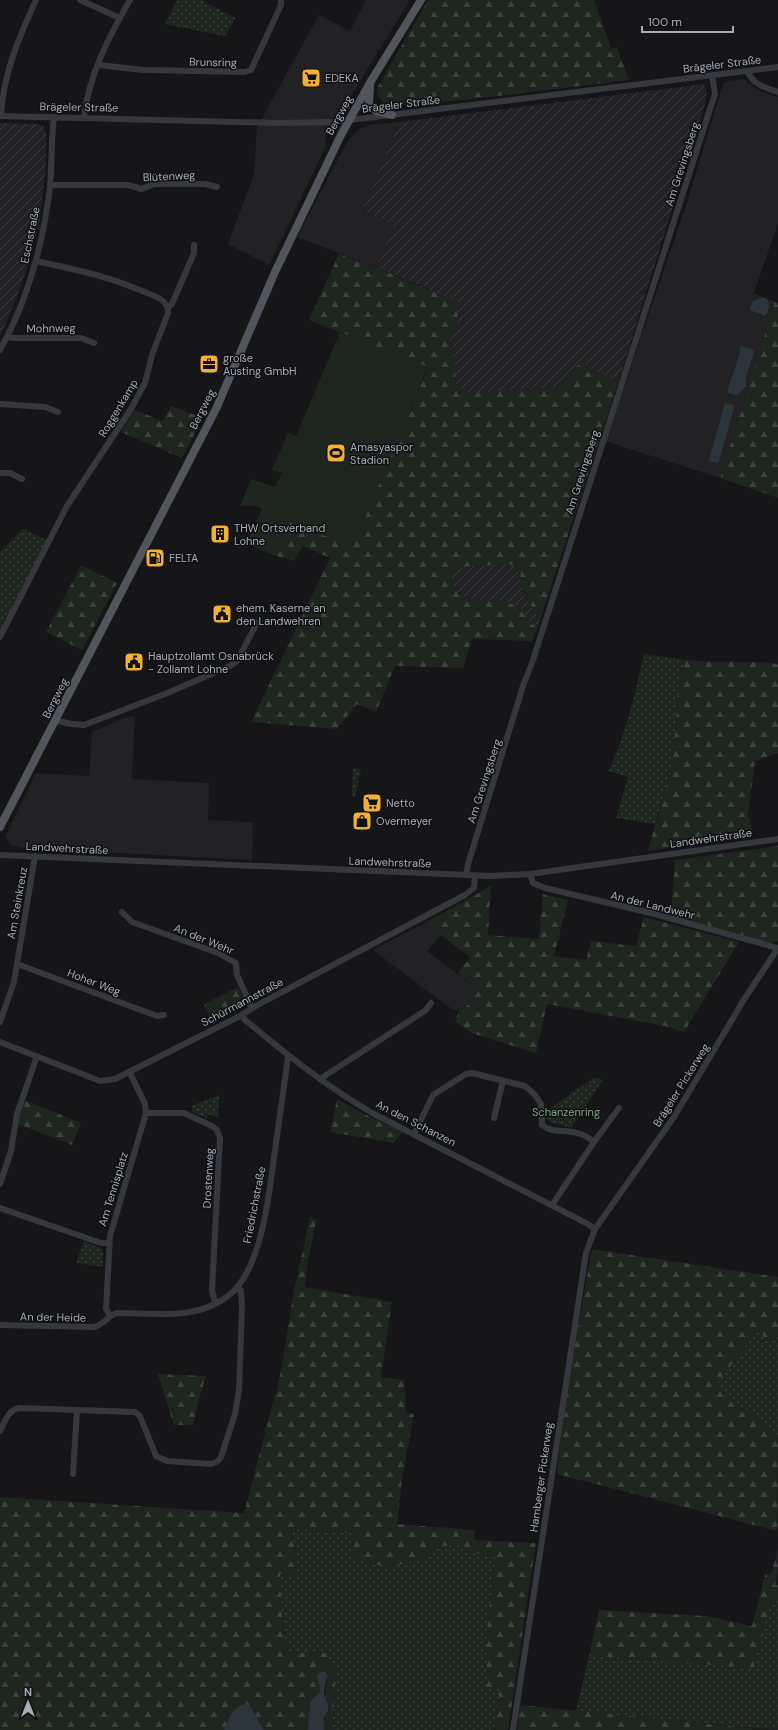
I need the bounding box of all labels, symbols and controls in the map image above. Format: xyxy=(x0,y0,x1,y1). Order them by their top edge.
scale bar xyxy=(642,8,733,34)
text: 100 m xyxy=(648,14,682,30)
street label: Brägeler Straße xyxy=(682,52,762,76)
street label: Brunsring xyxy=(189,55,237,69)
supermarket icon: EDEKA xyxy=(300,67,322,89)
place label: EDEKA xyxy=(325,71,359,85)
street label: Brägeler Straße xyxy=(361,92,441,116)
street label: Bergweg xyxy=(322,93,356,137)
street label: Brägeler Straße xyxy=(40,99,118,115)
street label: Am Grevingsberg xyxy=(662,120,702,208)
street label: Blütenweg xyxy=(142,168,196,184)
street label: Eschstraße xyxy=(17,205,43,265)
street label: Mohnweg xyxy=(26,321,76,335)
place label: große Austing GmbH xyxy=(223,351,297,378)
office icon: große Austing GmbH xyxy=(198,353,220,375)
street label: Roggenkamp xyxy=(95,376,141,440)
street label: Bergweg xyxy=(186,386,218,432)
street label: Am Grevingsberg xyxy=(562,428,602,516)
place label: Amasyaspor Stadion xyxy=(350,440,413,467)
sports icon: Amasyaspor Stadion xyxy=(325,442,347,464)
place label: THW Ortsverband Lohne xyxy=(234,521,325,548)
building icon: THW Ortsverband Lohne xyxy=(209,523,231,545)
fuel station icon: FELTA xyxy=(144,547,166,569)
place label: FELTA xyxy=(169,551,198,565)
place label: ehem. Kaserne an den Landwehren xyxy=(236,601,326,628)
public building icon: ehem. Kaserne an den Landwehren xyxy=(211,603,233,625)
place label: Hauptzollamt Osnabrück - Zollamt Lohne xyxy=(148,649,274,676)
public building icon: Hauptzollamt Osnabrück - Zollamt Lohne xyxy=(123,651,145,673)
street label: Bergweg xyxy=(39,675,71,721)
street label: Am Grevingsberg xyxy=(464,737,504,825)
supermarket icon: Netto xyxy=(361,792,383,814)
place label: Netto xyxy=(386,796,415,810)
shop icon: Overmeyer xyxy=(351,810,373,832)
place label: Overmeyer xyxy=(376,814,432,828)
street label: Landwehrstraße xyxy=(669,825,753,851)
street label: Landwehrstraße xyxy=(25,839,109,857)
street label: Landwehrstraße xyxy=(348,854,432,870)
street label: Am Steinkreuz xyxy=(4,866,30,940)
street label: An der Landwehr xyxy=(609,888,697,922)
street label: An der Wehr xyxy=(172,921,236,957)
street label: Hoher Weg xyxy=(65,965,123,999)
street label: Schürmannstraße xyxy=(199,975,285,1029)
street label: Brägeler Pickerweg xyxy=(650,1041,712,1129)
street label: An den Schanzen xyxy=(374,1097,458,1149)
park label: Schanzenring xyxy=(532,1105,600,1119)
street label: Drostenweg xyxy=(199,1147,217,1209)
street label: Am Tennisplatz xyxy=(95,1150,131,1228)
street label: Friedrichstraße xyxy=(240,1165,268,1245)
street label: An der Heide xyxy=(20,1309,86,1325)
street label: Hamberger Pickerweg xyxy=(526,1421,556,1533)
north arrow xyxy=(8,1682,48,1722)
text: N xyxy=(24,1685,32,1699)

